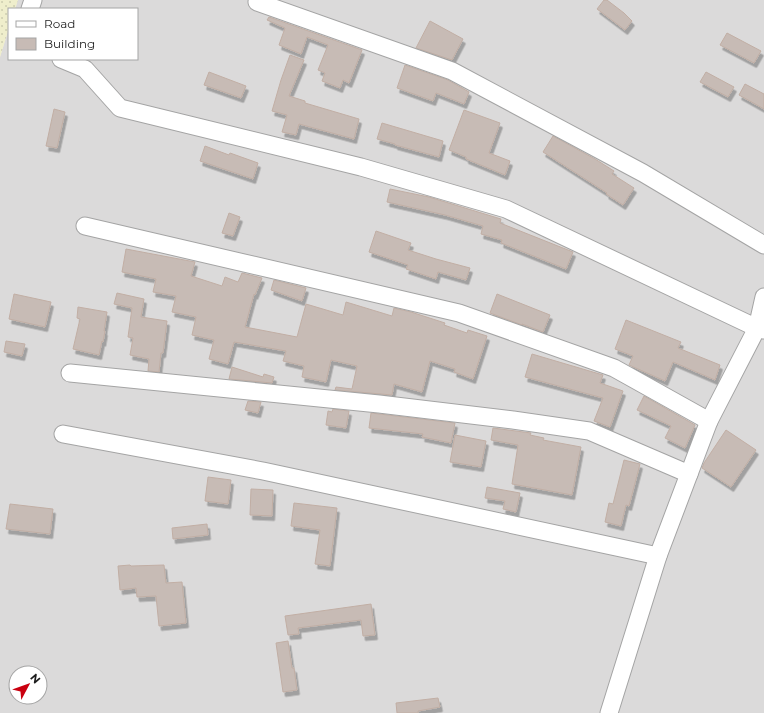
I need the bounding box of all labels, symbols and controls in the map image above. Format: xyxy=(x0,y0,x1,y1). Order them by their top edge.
legend xyxy=(8,8,138,60)
text: Road xyxy=(44,16,75,31)
text: Building xyxy=(44,36,95,51)
north arrow xyxy=(8,665,48,705)
text: N xyxy=(27,670,44,686)

